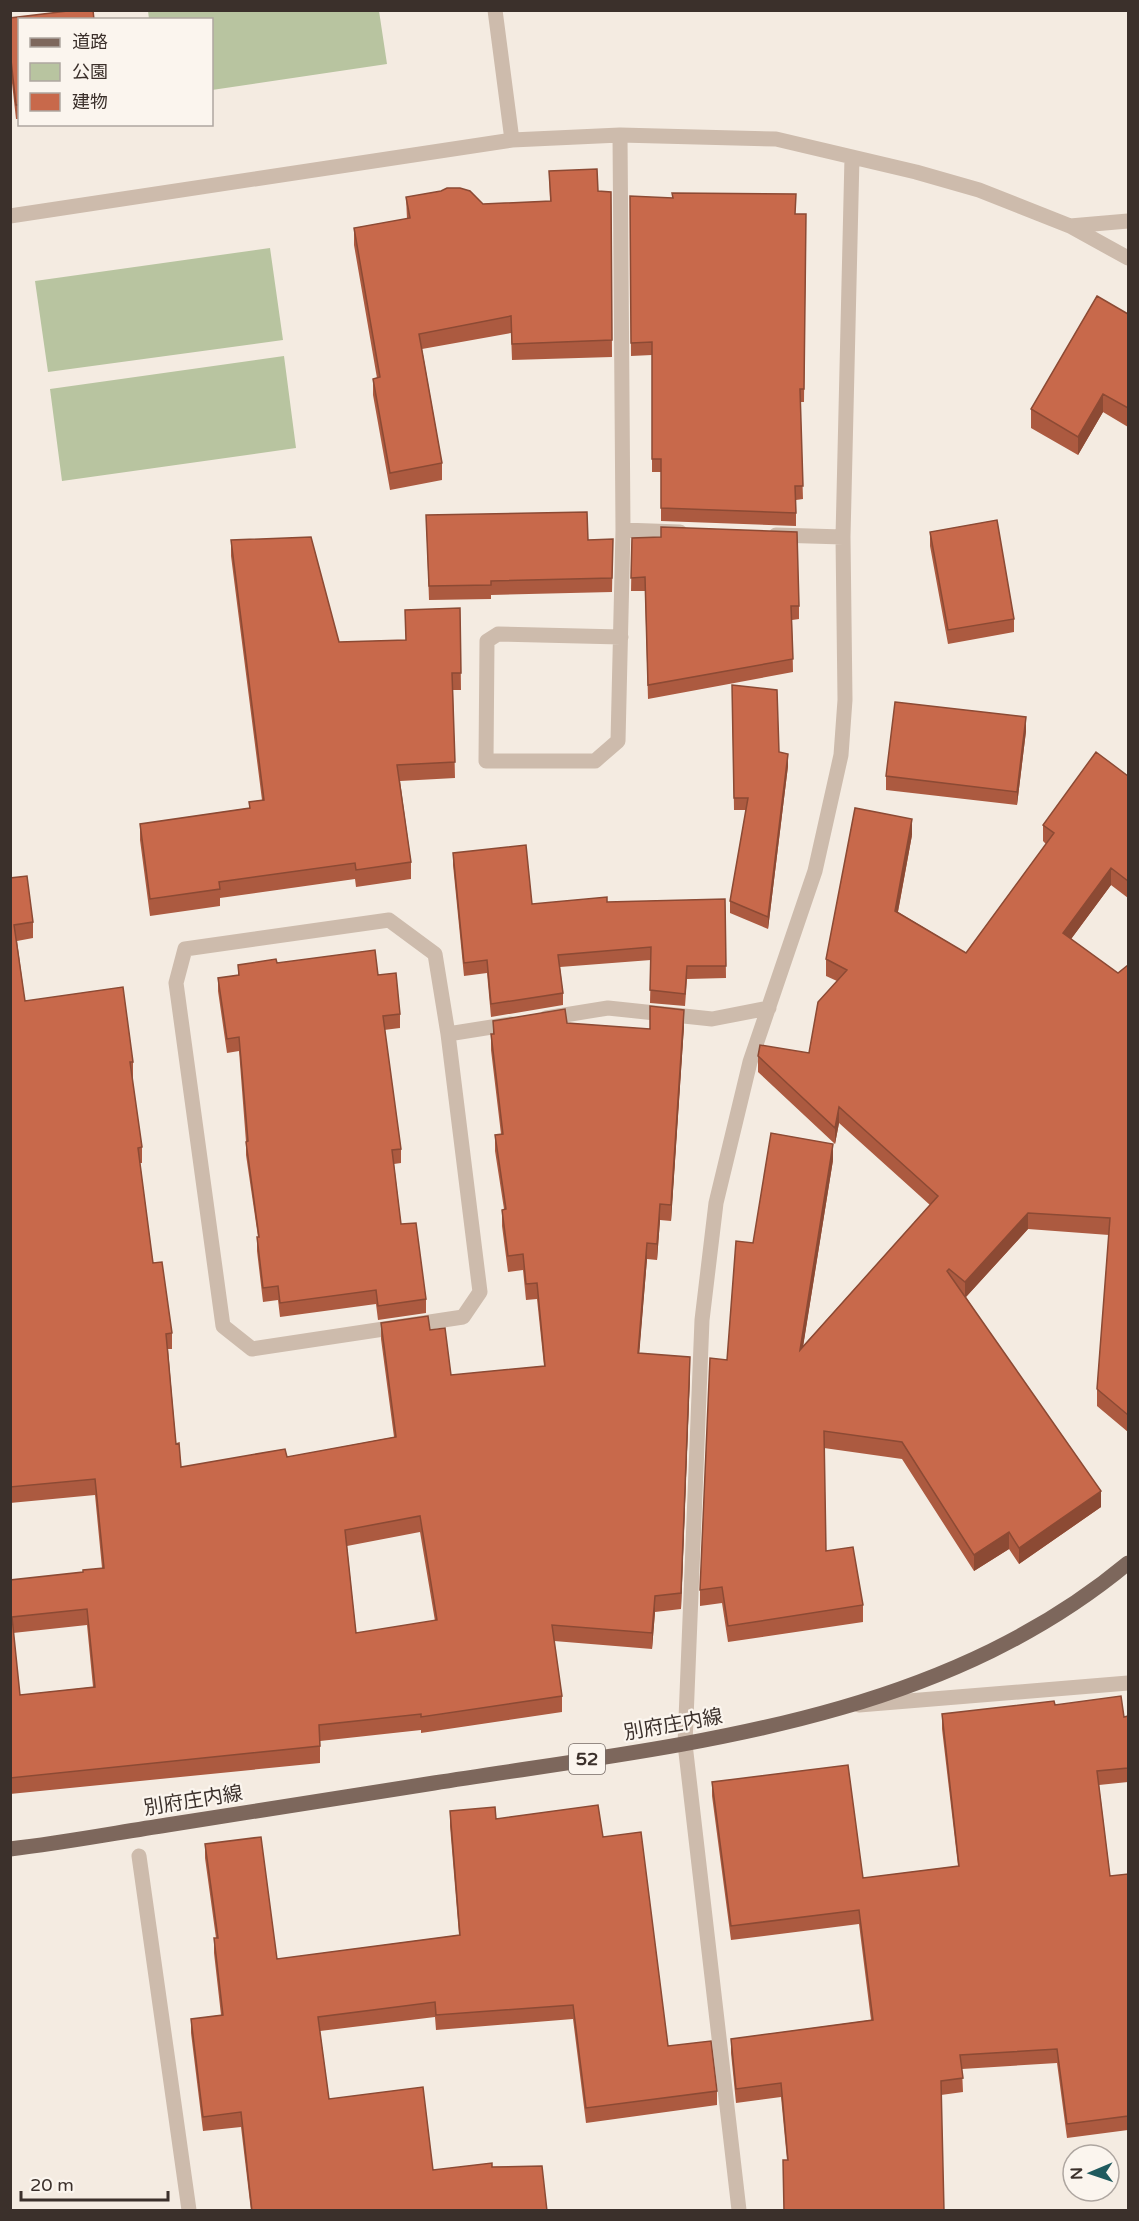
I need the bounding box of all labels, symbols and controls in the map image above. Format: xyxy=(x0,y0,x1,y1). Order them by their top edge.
legend xyxy=(18,18,213,126)
text: 道路 xyxy=(72,31,108,53)
text: 公園 xyxy=(72,61,108,83)
text: 建物 xyxy=(72,91,108,113)
street label: 別府庄内線 xyxy=(622,1704,724,1745)
road number: 52 xyxy=(569,1744,605,1774)
street label: 別府庄内線 xyxy=(142,1781,244,1821)
north arrow xyxy=(1061,2143,1121,2203)
scale bar xyxy=(21,2164,168,2202)
text: N xyxy=(1067,2167,1087,2180)
text: 20 m xyxy=(30,2174,74,2196)

